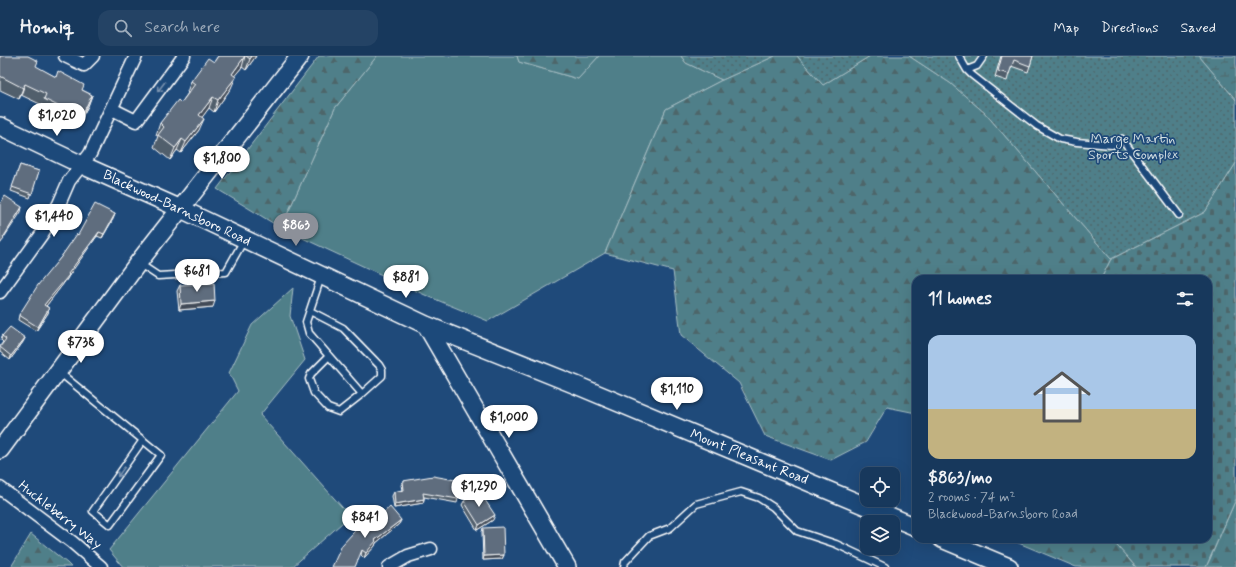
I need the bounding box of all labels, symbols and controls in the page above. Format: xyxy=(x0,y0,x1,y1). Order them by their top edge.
search box xyxy=(98,10,378,46)
text: Homiq xyxy=(20,15,74,40)
icon: search xyxy=(112,17,134,39)
text: Search here xyxy=(144,18,220,38)
text: Map xyxy=(1053,19,1079,37)
text: Directions xyxy=(1101,19,1159,37)
text: Saved xyxy=(1181,19,1216,37)
one-way arrow xyxy=(157,82,165,93)
pin: $1,020 xyxy=(24,103,90,137)
text: $1,020 xyxy=(38,107,76,124)
park label: Marge Martin Sports Complex xyxy=(1088,130,1179,164)
pin: $1,800 xyxy=(189,146,255,180)
text: $1,800 xyxy=(203,150,241,167)
street label: Blackwood-Barnsboro Road xyxy=(100,166,254,250)
pin: $1,440 xyxy=(21,204,87,238)
text: $1,440 xyxy=(34,208,74,225)
pin: $863 xyxy=(272,213,320,247)
text: $863 xyxy=(282,217,310,234)
pin: $681 xyxy=(173,259,221,293)
text: $681 xyxy=(184,263,210,280)
pin: $881 xyxy=(382,265,430,299)
text: $881 xyxy=(392,269,420,286)
text: 11 homes xyxy=(928,288,992,310)
icon: filters xyxy=(1174,288,1196,310)
pin: $738 xyxy=(57,330,105,364)
text: $738 xyxy=(67,334,95,351)
icon: home xyxy=(1026,361,1098,433)
pin: $1,110 xyxy=(644,377,710,411)
text: $1,110 xyxy=(660,381,694,398)
pin: $1,000 xyxy=(476,405,542,439)
text: $1,000 xyxy=(490,409,528,426)
street label: Mount Pleasant Road xyxy=(687,425,811,489)
one-way arrow xyxy=(117,466,125,477)
map controls xyxy=(860,467,900,555)
button: locate xyxy=(860,467,900,507)
text: $863/mo xyxy=(928,467,992,489)
pin: $1,290 xyxy=(446,474,512,508)
street label: Huckleberry Way xyxy=(14,477,106,553)
text: $1,290 xyxy=(460,478,498,495)
text: 2 rooms · 74 m² xyxy=(928,489,1015,506)
pin: $841 xyxy=(341,505,389,539)
text: Blackwood-Barnsboro Road xyxy=(928,506,1078,523)
text: $841 xyxy=(351,509,379,526)
button: layers xyxy=(860,515,900,555)

